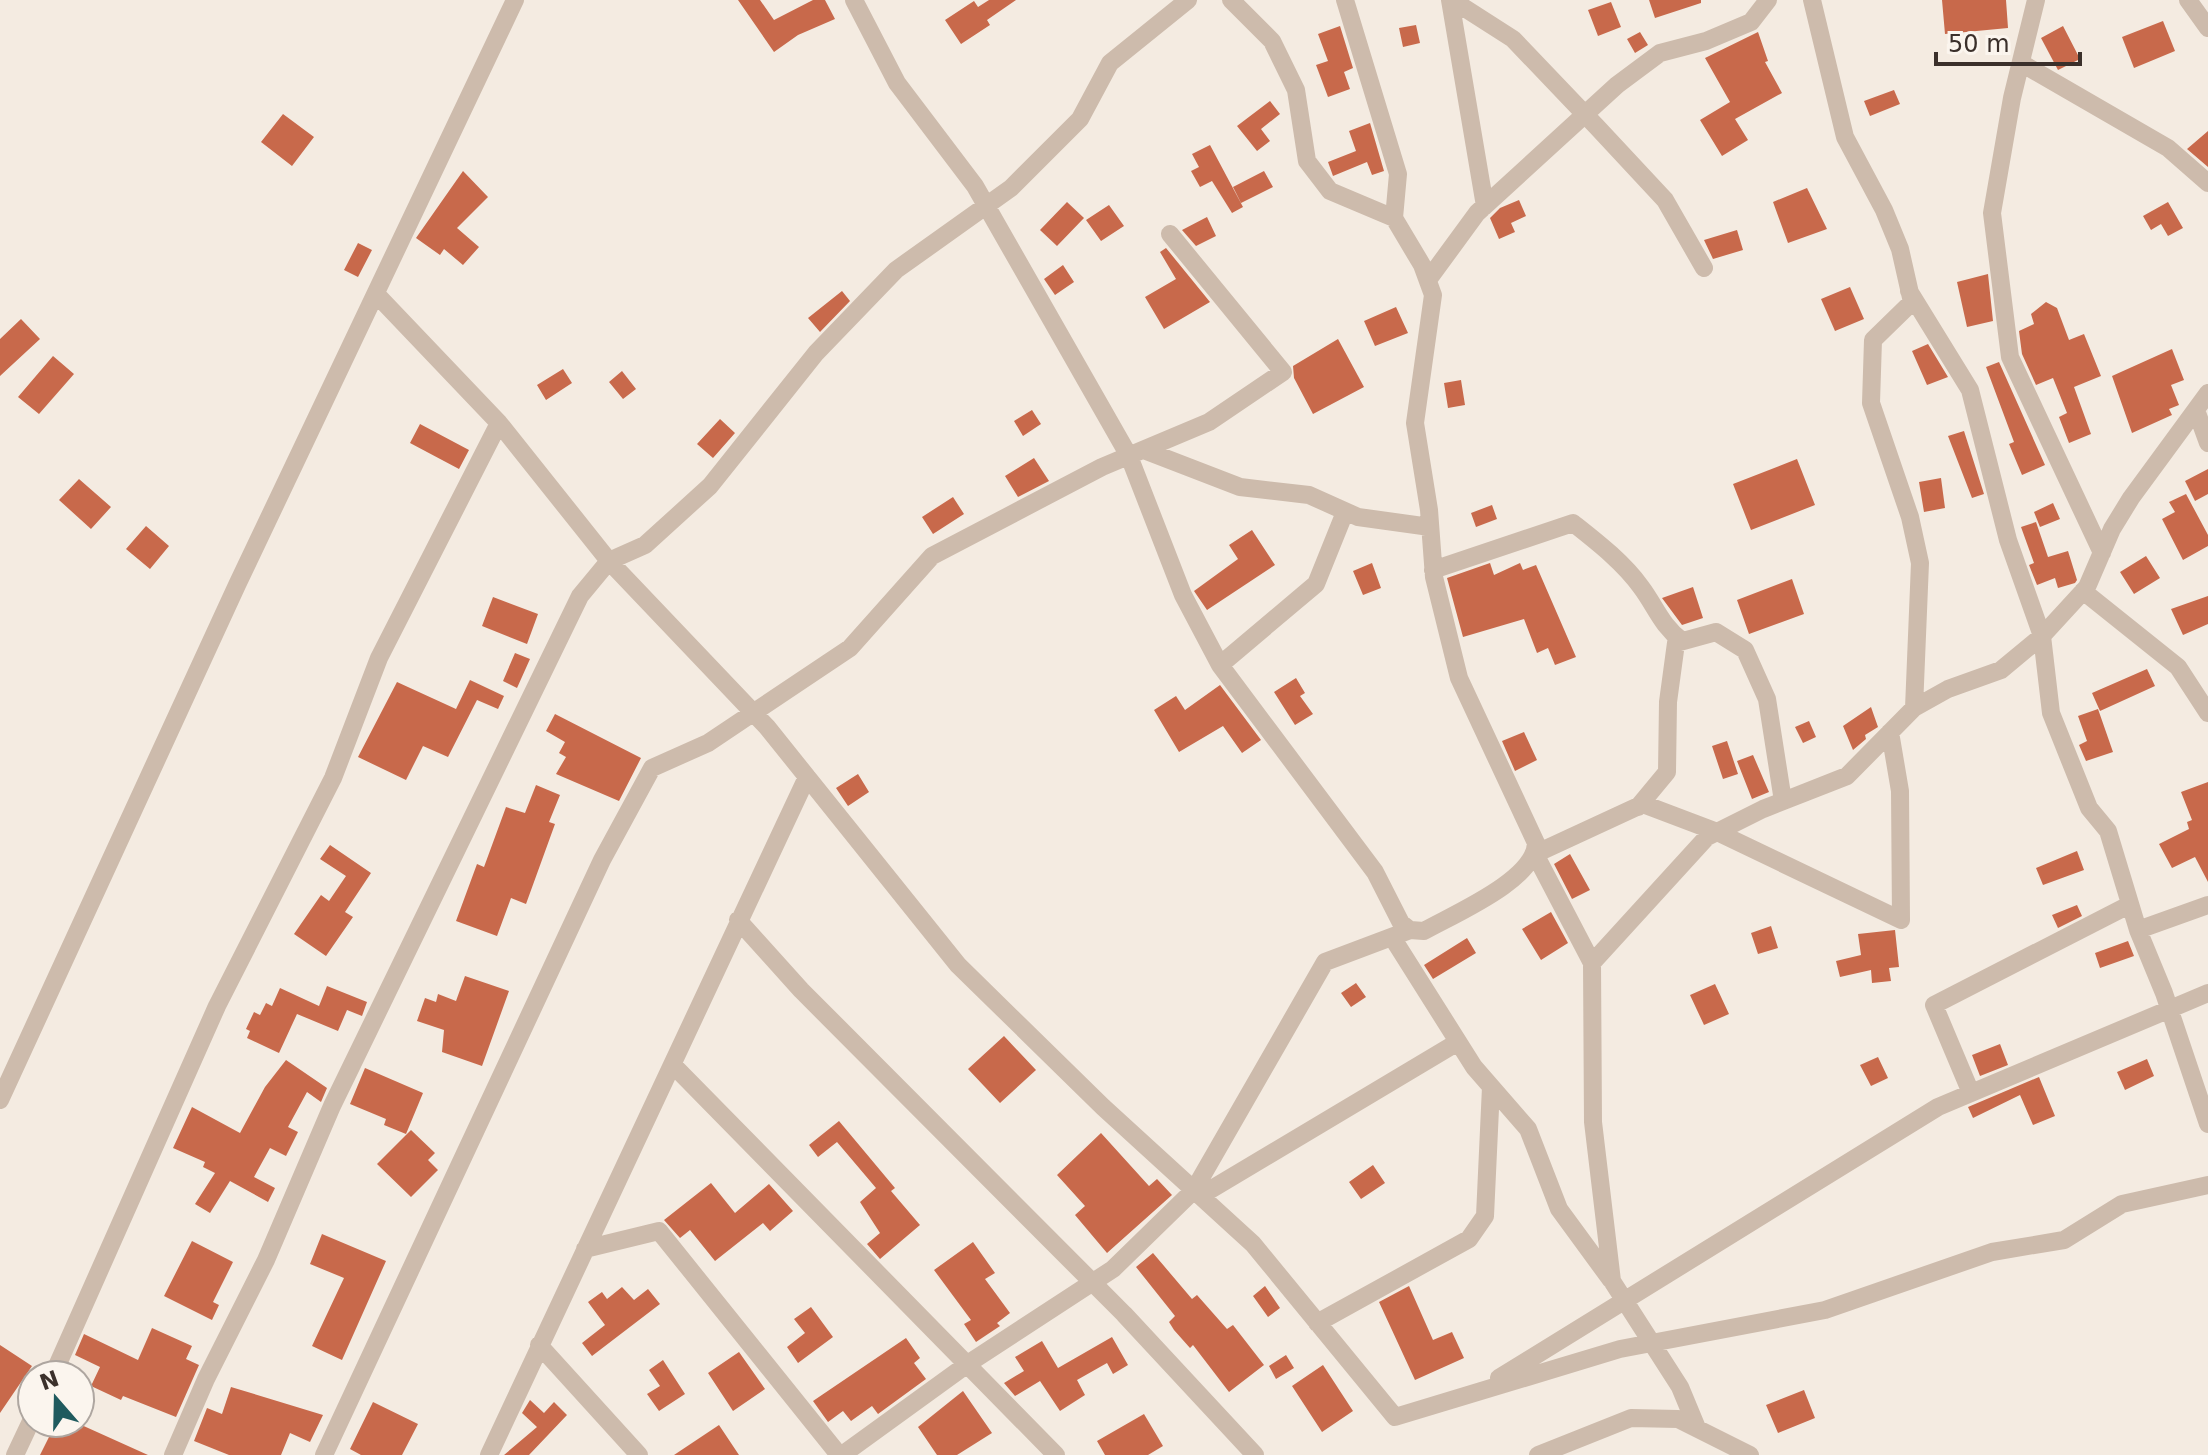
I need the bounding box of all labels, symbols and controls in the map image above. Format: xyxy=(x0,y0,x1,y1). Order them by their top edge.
scale bar xyxy=(1936,16,2080,66)
text: 50 m xyxy=(1948,30,2010,58)
north arrow xyxy=(16,1359,96,1439)
text: N xyxy=(36,1366,62,1396)

